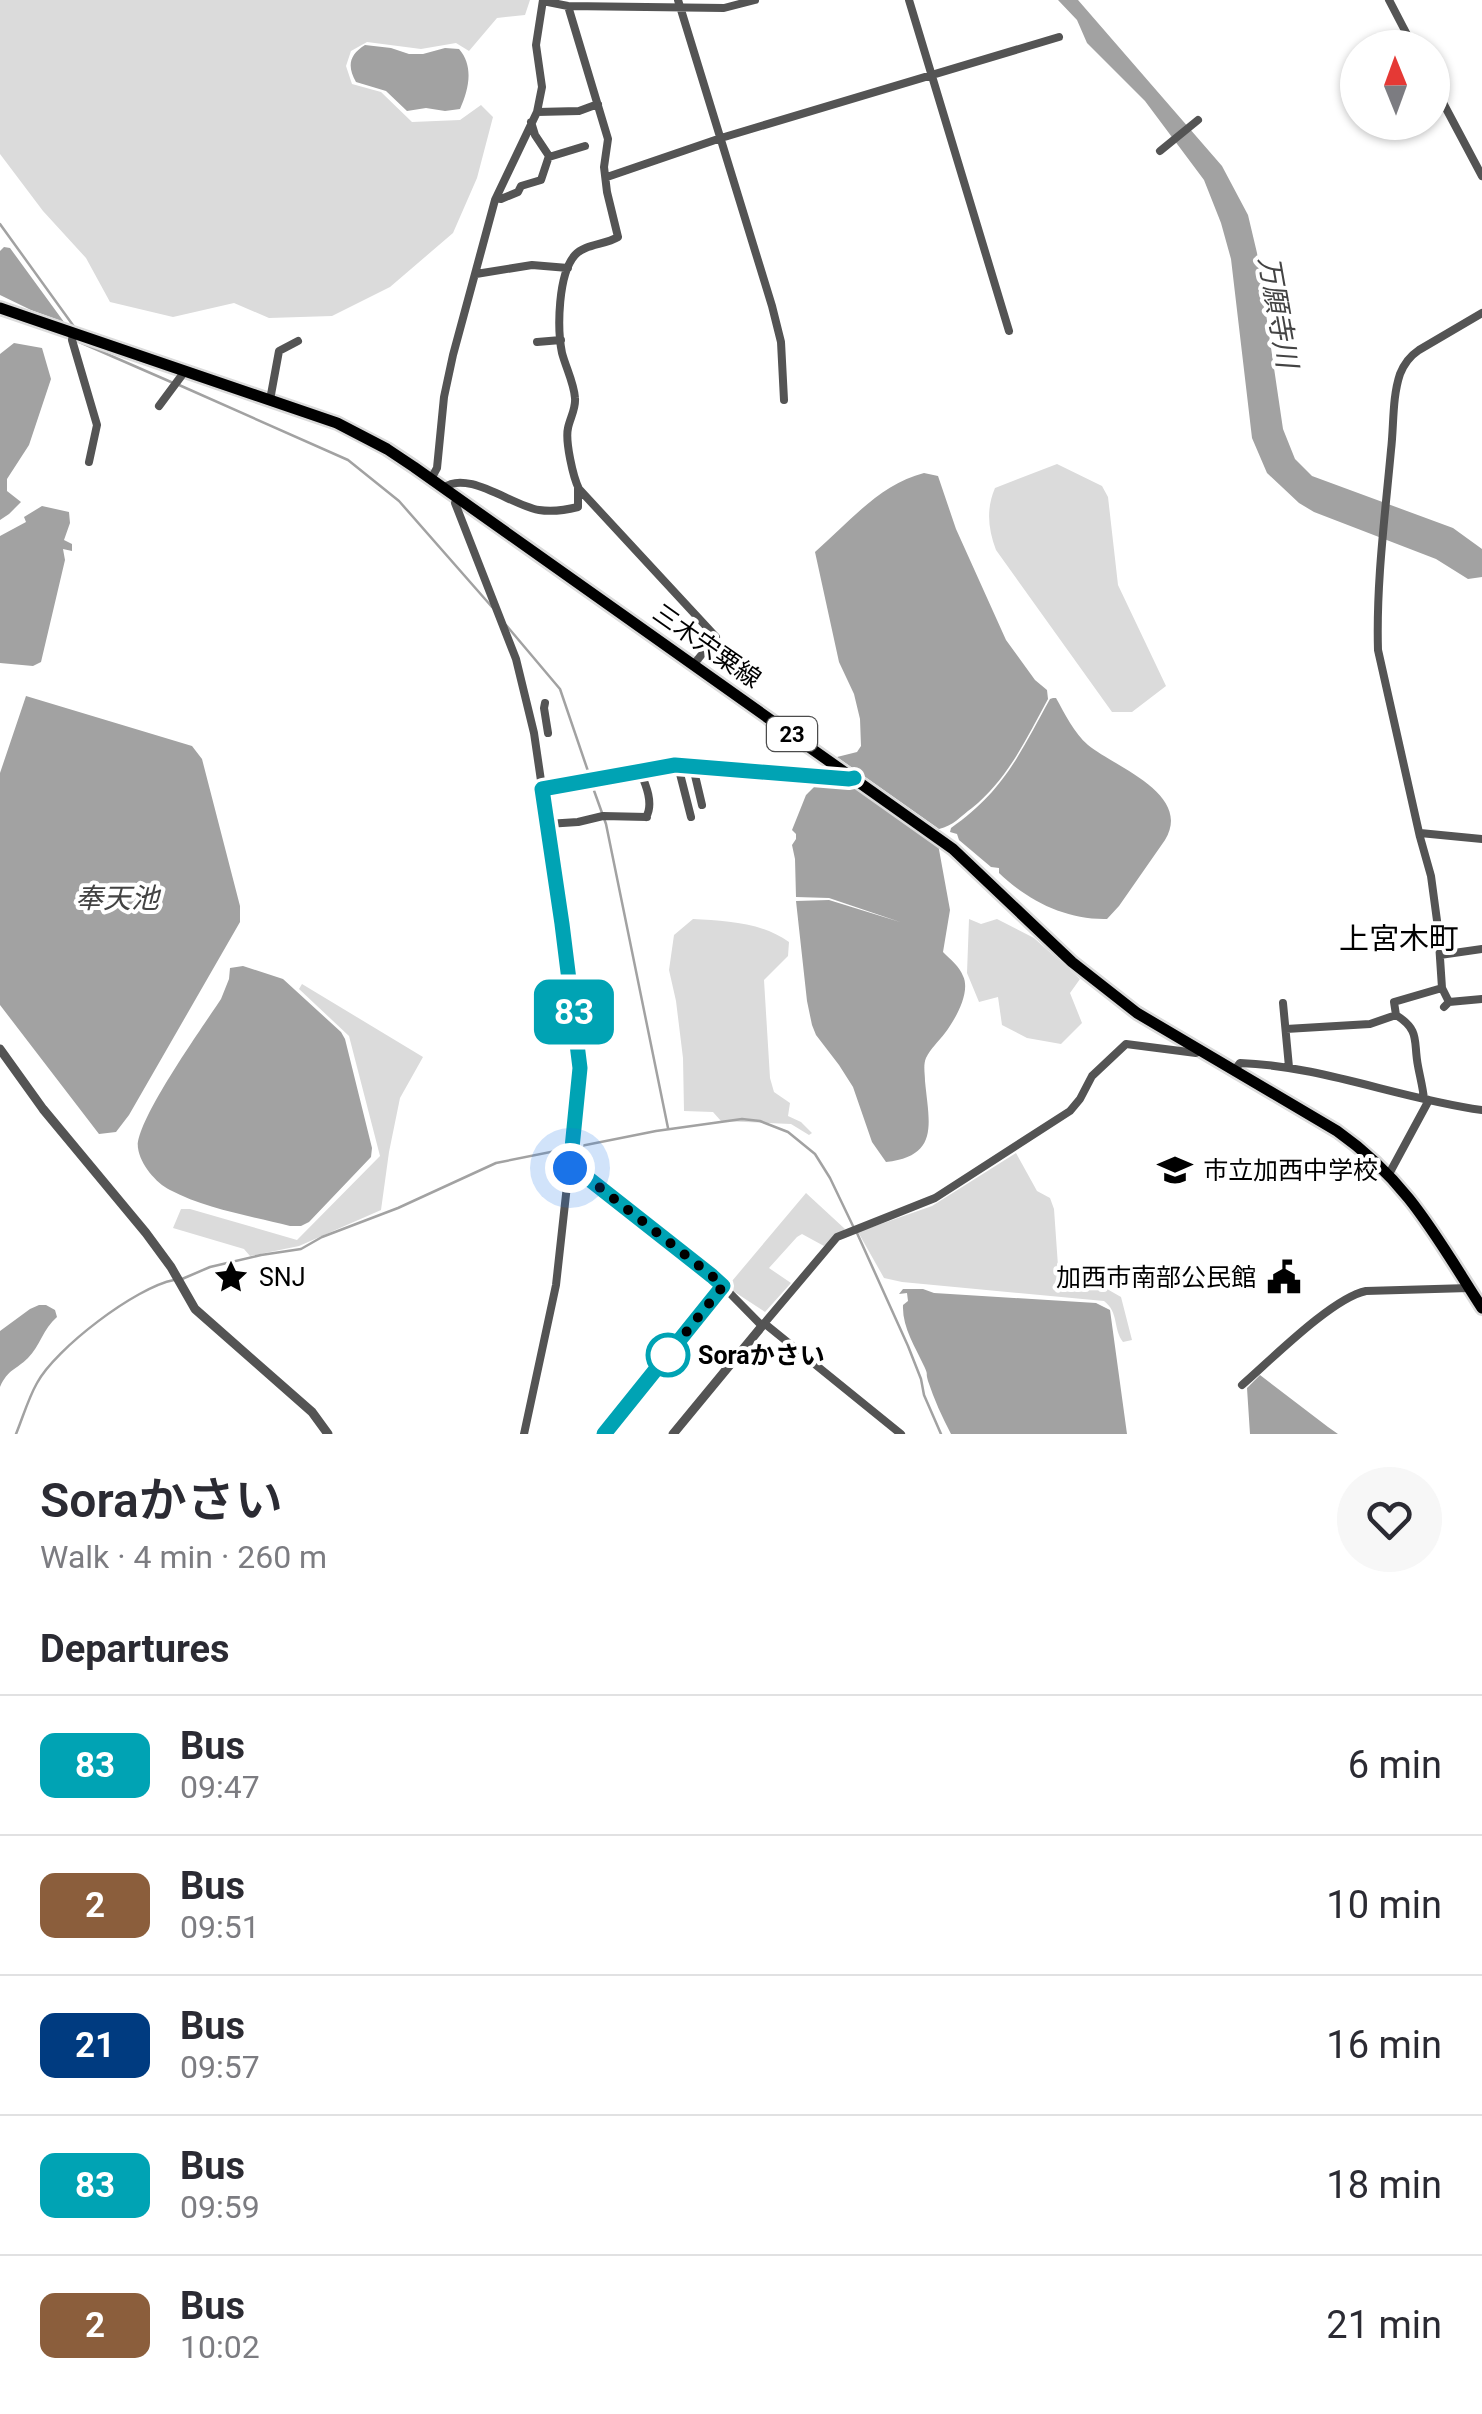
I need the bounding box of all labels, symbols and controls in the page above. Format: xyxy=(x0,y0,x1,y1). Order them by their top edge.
north arrow xyxy=(1340,30,1450,140)
map controls xyxy=(1340,30,1450,140)
water label: 万願寺川 xyxy=(1252,254,1304,373)
street label: 三木宍粟線 xyxy=(647,598,767,694)
road number: 23 xyxy=(767,717,817,751)
water label: 奉天池 xyxy=(75,882,162,915)
district label: 上宮木町 xyxy=(1339,921,1459,956)
line badge: 83 xyxy=(529,980,619,1044)
text: 83 xyxy=(554,992,594,1033)
your location xyxy=(545,1143,595,1193)
school or university icon: 市立加西中学校 xyxy=(1156,1151,1194,1189)
place label: 市立加西中学校 xyxy=(1203,1156,1378,1185)
place icon: SNJ xyxy=(212,1258,250,1296)
public building icon: 加西市南部公民館 xyxy=(1265,1258,1303,1296)
place label: SNJ xyxy=(259,1263,305,1292)
place label: 加西市南部公民館 xyxy=(1056,1263,1256,1292)
marker: Soraかさい xyxy=(647,1334,689,1376)
place label: Soraかさい xyxy=(698,1341,825,1370)
button: heart xyxy=(1337,1467,1442,1572)
text: Soraかさい xyxy=(40,1472,283,1529)
text: Walk · 4 min · 260 m xyxy=(40,1538,327,1576)
text: Departures xyxy=(40,1627,230,1671)
text: Bus xyxy=(180,1724,245,1768)
text: 6 min xyxy=(1348,1743,1442,1787)
text: 83 xyxy=(75,1745,115,1786)
text: 09:47 xyxy=(180,1768,260,1806)
text: Bus xyxy=(180,1864,245,1908)
text: 10 min xyxy=(1326,1883,1442,1927)
text: 2 xyxy=(85,1885,105,1926)
text: 09:51 xyxy=(180,1908,260,1946)
text: Bus xyxy=(180,2004,245,2048)
text: 16 min xyxy=(1326,2023,1442,2067)
text: 21 xyxy=(75,2025,115,2066)
text: 09:57 xyxy=(180,2048,260,2086)
text: Bus xyxy=(180,2144,245,2188)
text: 18 min xyxy=(1326,2163,1442,2207)
text: 83 xyxy=(75,2165,115,2206)
text: 09:59 xyxy=(180,2188,260,2226)
text: Bus xyxy=(180,2284,245,2328)
text: 21 min xyxy=(1326,2303,1442,2347)
text: 2 xyxy=(85,2305,105,2346)
text: 10:02 xyxy=(180,2328,260,2366)

